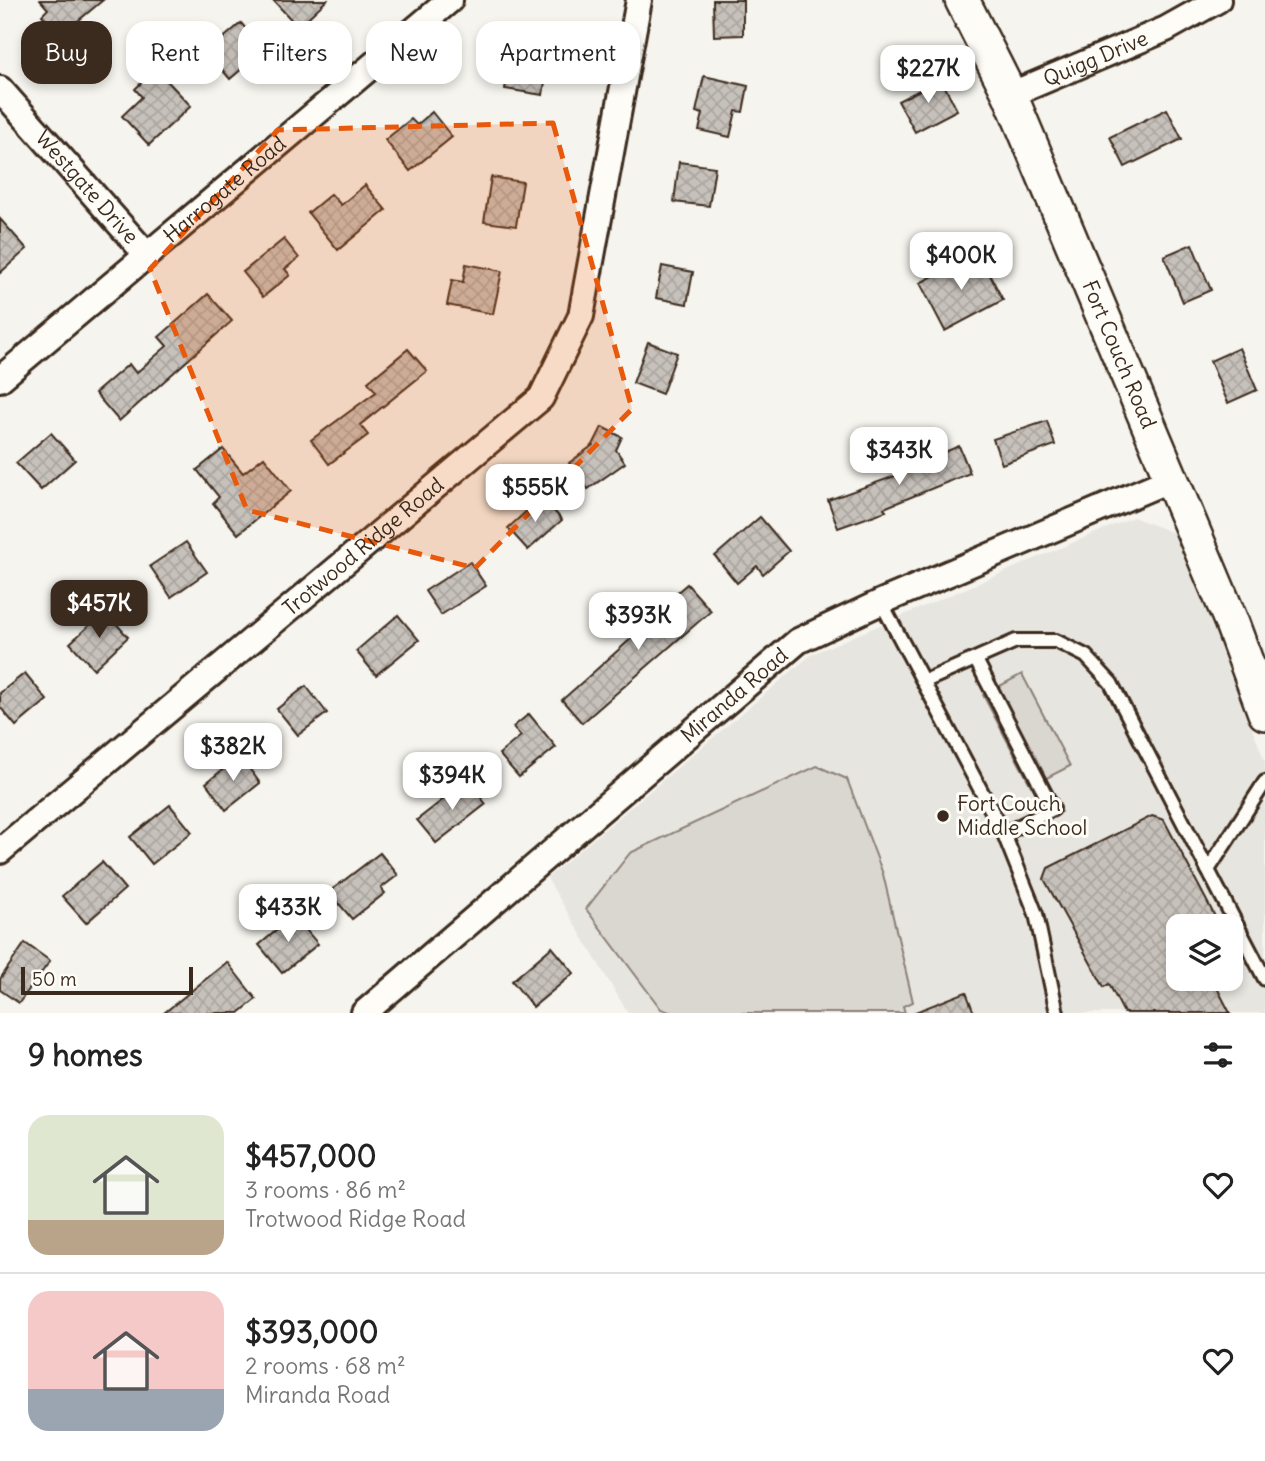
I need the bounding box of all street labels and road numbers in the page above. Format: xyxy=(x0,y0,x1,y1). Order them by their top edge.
street label: Quigg Drive xyxy=(1039,24,1152,92)
street label: Westgate Drive xyxy=(30,124,145,249)
street label: Harrogate Road xyxy=(158,130,291,249)
street label: Fort Couch Road xyxy=(1076,276,1163,433)
street label: Trotwood Ridge Road xyxy=(277,471,449,621)
street label: Miranda Road xyxy=(675,642,793,749)

